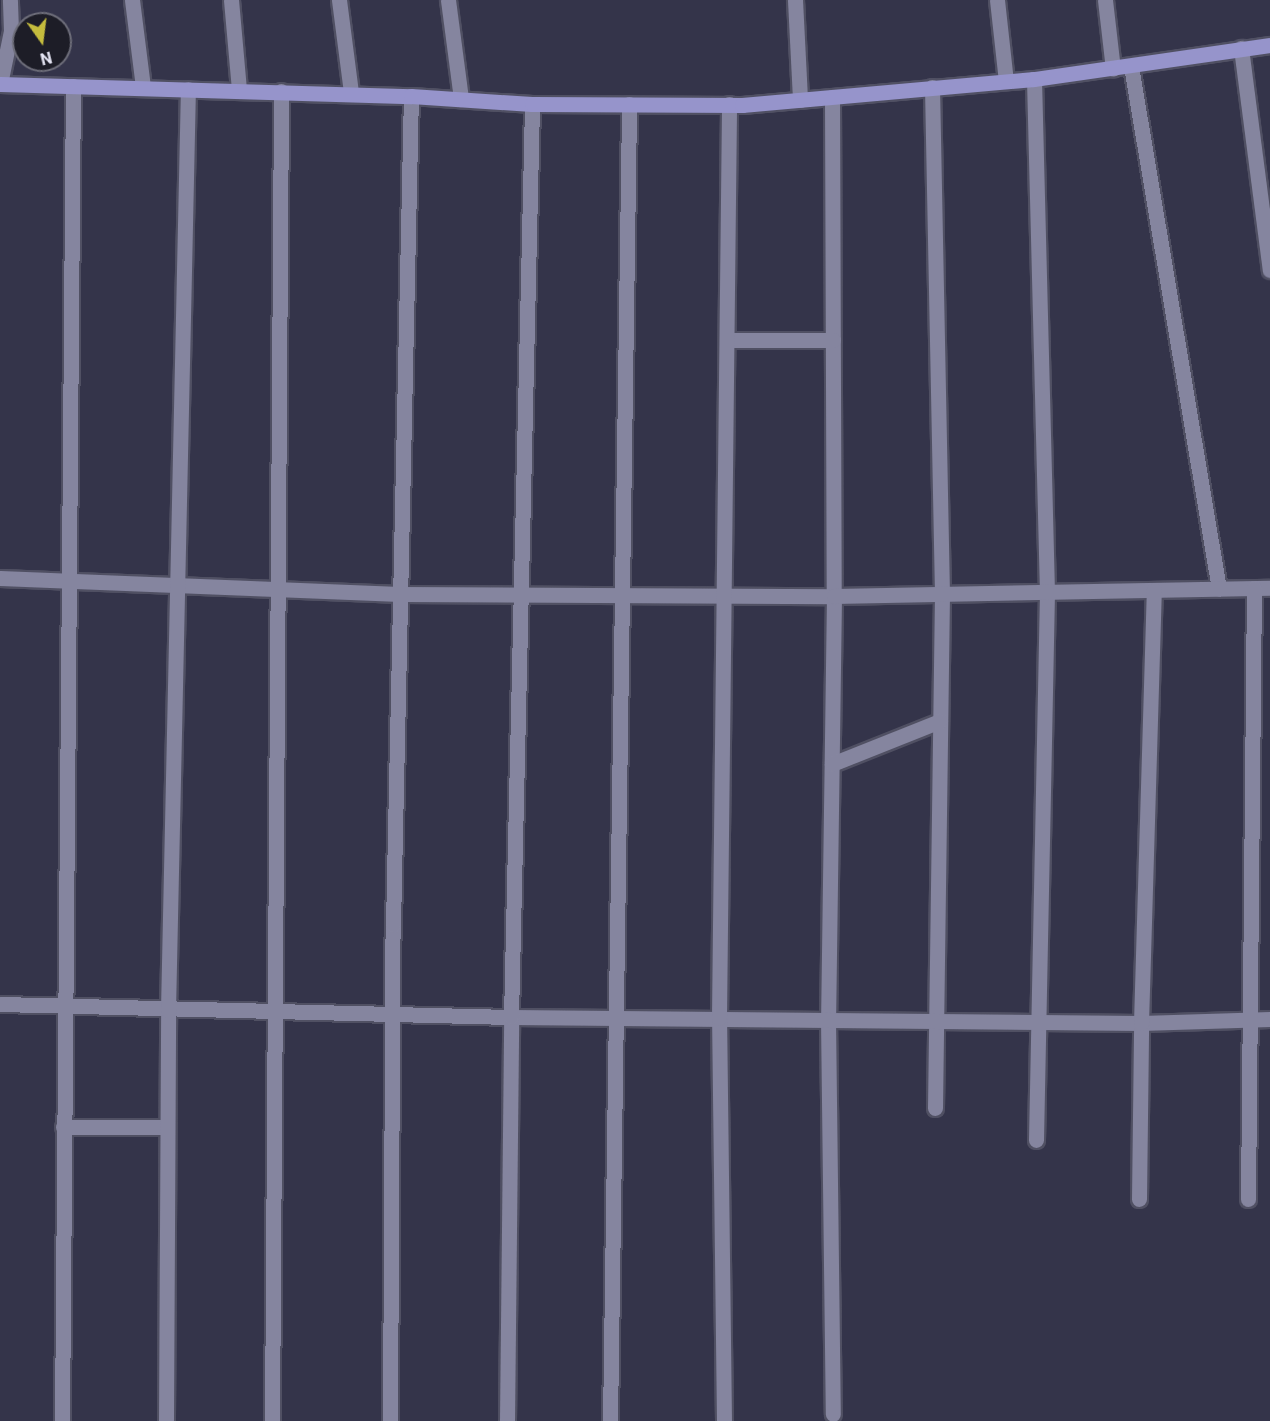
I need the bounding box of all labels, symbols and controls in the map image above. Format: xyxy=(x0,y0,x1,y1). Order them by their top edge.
north arrow xyxy=(12,12,72,72)
text: N xyxy=(38,47,54,69)

